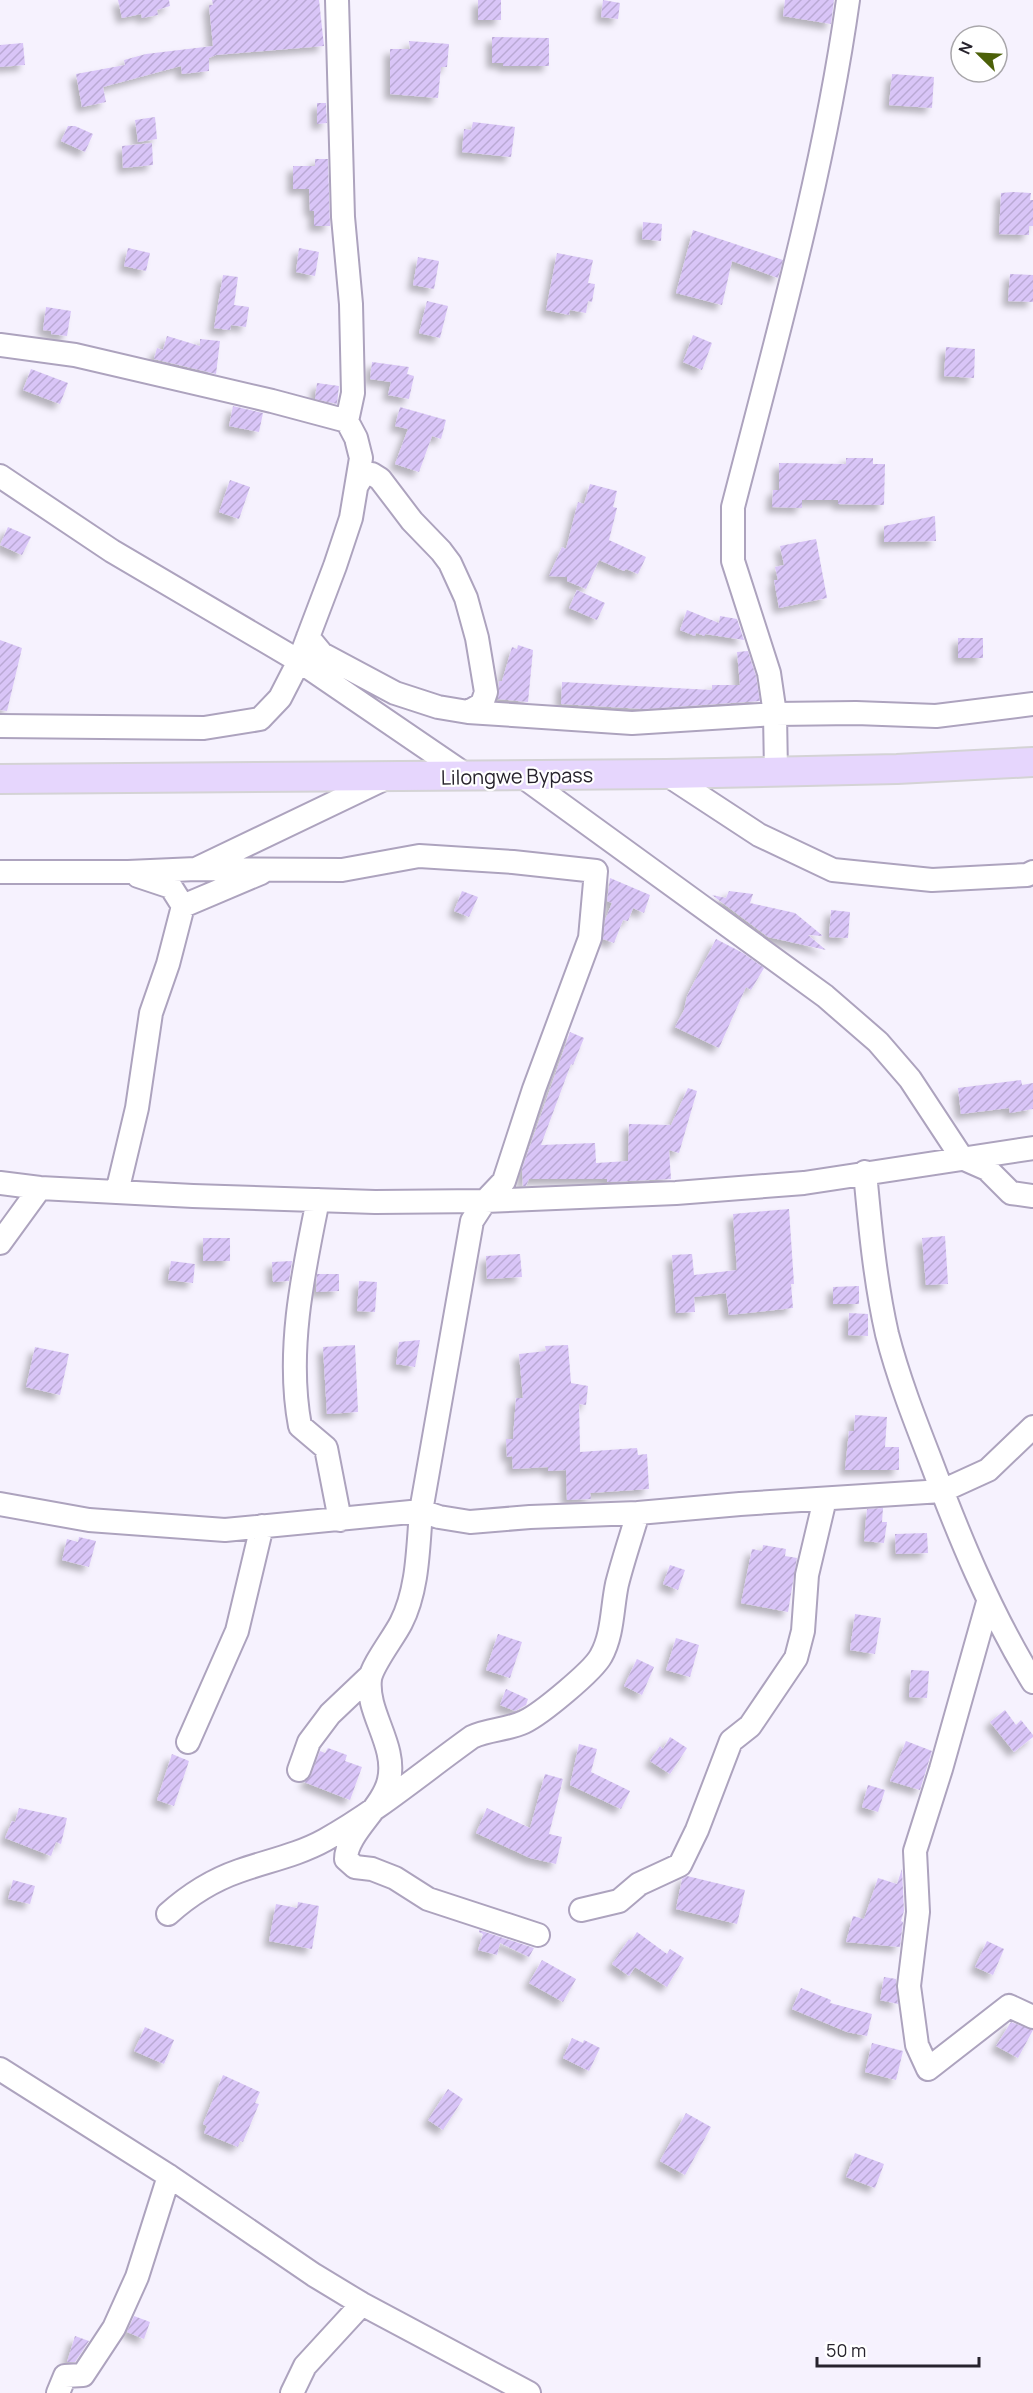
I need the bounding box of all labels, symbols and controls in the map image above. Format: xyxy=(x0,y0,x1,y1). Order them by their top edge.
north arrow xyxy=(949,24,1009,84)
text: N xyxy=(953,38,978,58)
street label: Lilongwe Bypass xyxy=(441,761,593,791)
scale bar xyxy=(817,2330,979,2368)
text: 50 m xyxy=(826,2338,866,2362)

